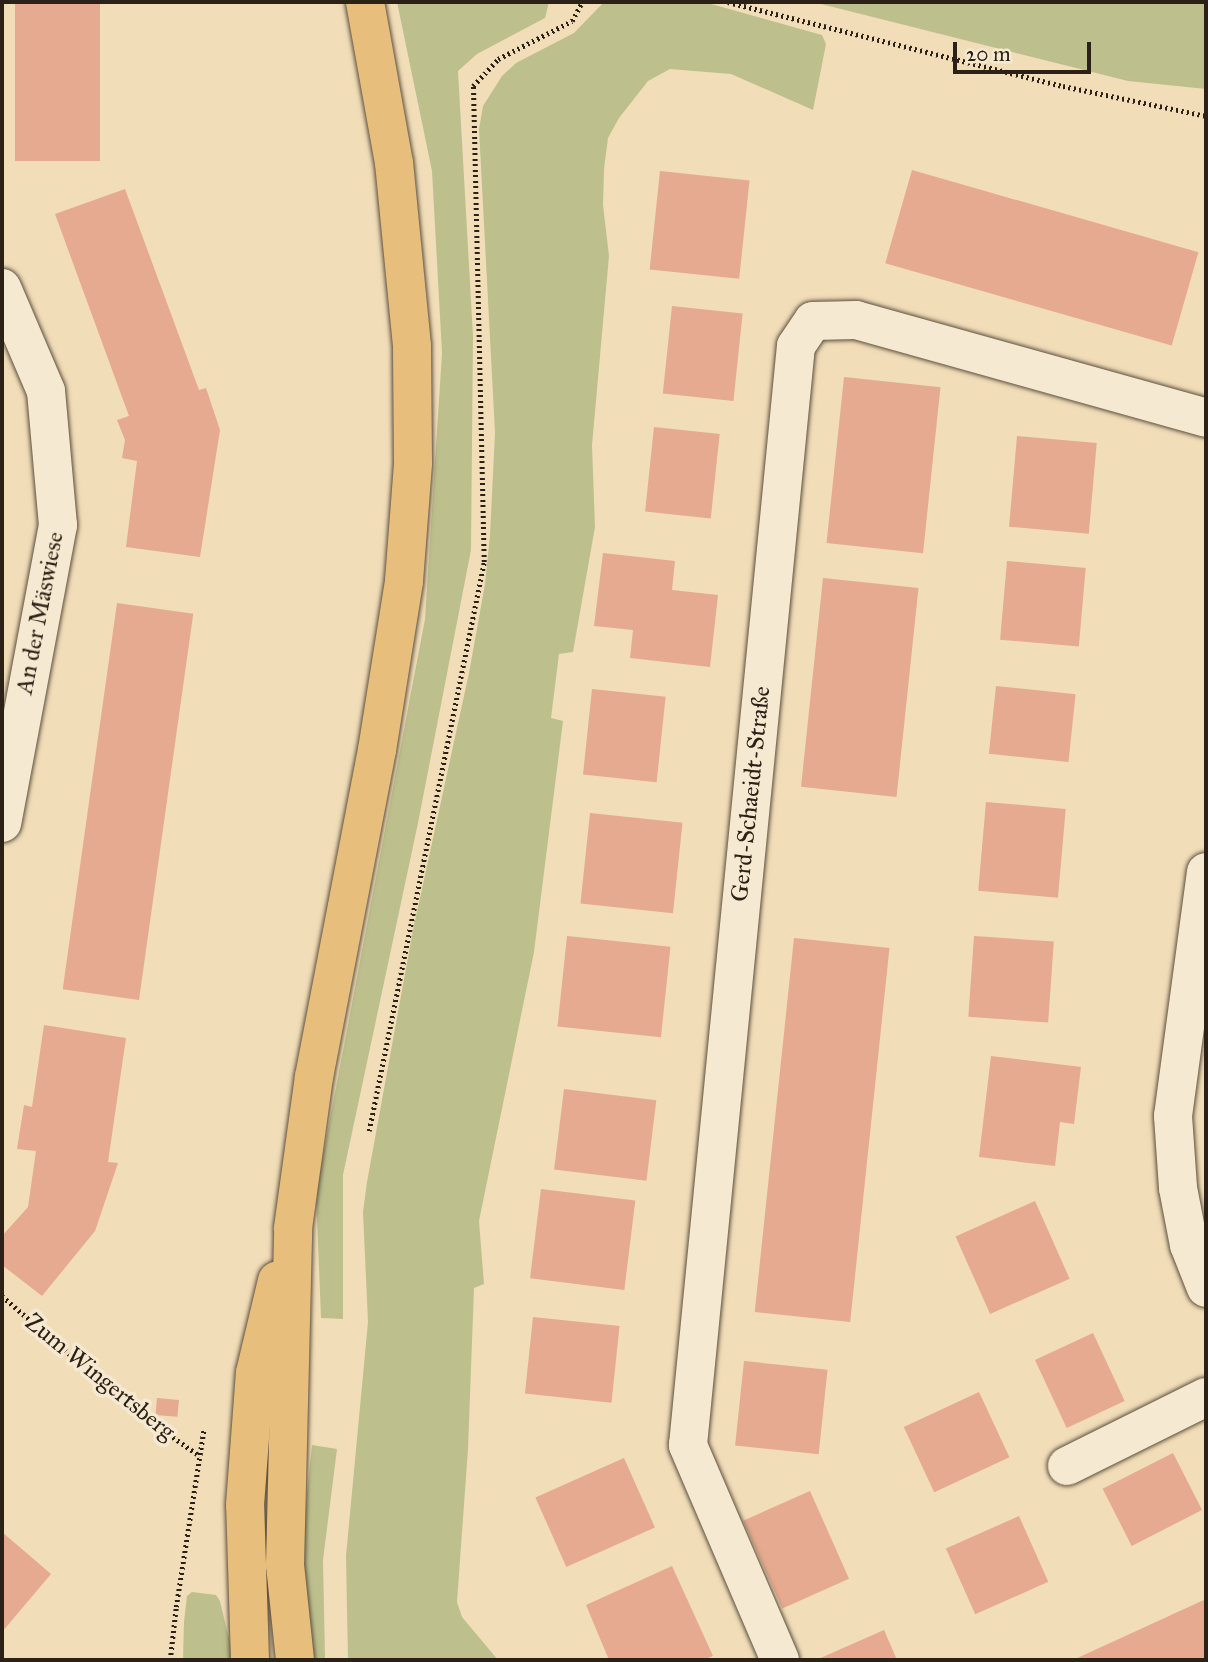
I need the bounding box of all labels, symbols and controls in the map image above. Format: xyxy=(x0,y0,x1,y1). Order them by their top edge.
scale bar xyxy=(956,28,1094,72)
text: 20 m xyxy=(966,41,1011,67)
street label: An der Mäswiese xyxy=(10,529,70,697)
street label: Gerd-Schaeidt-Straße xyxy=(725,685,777,903)
street label: Zum Wingertsberg xyxy=(19,1308,181,1446)

